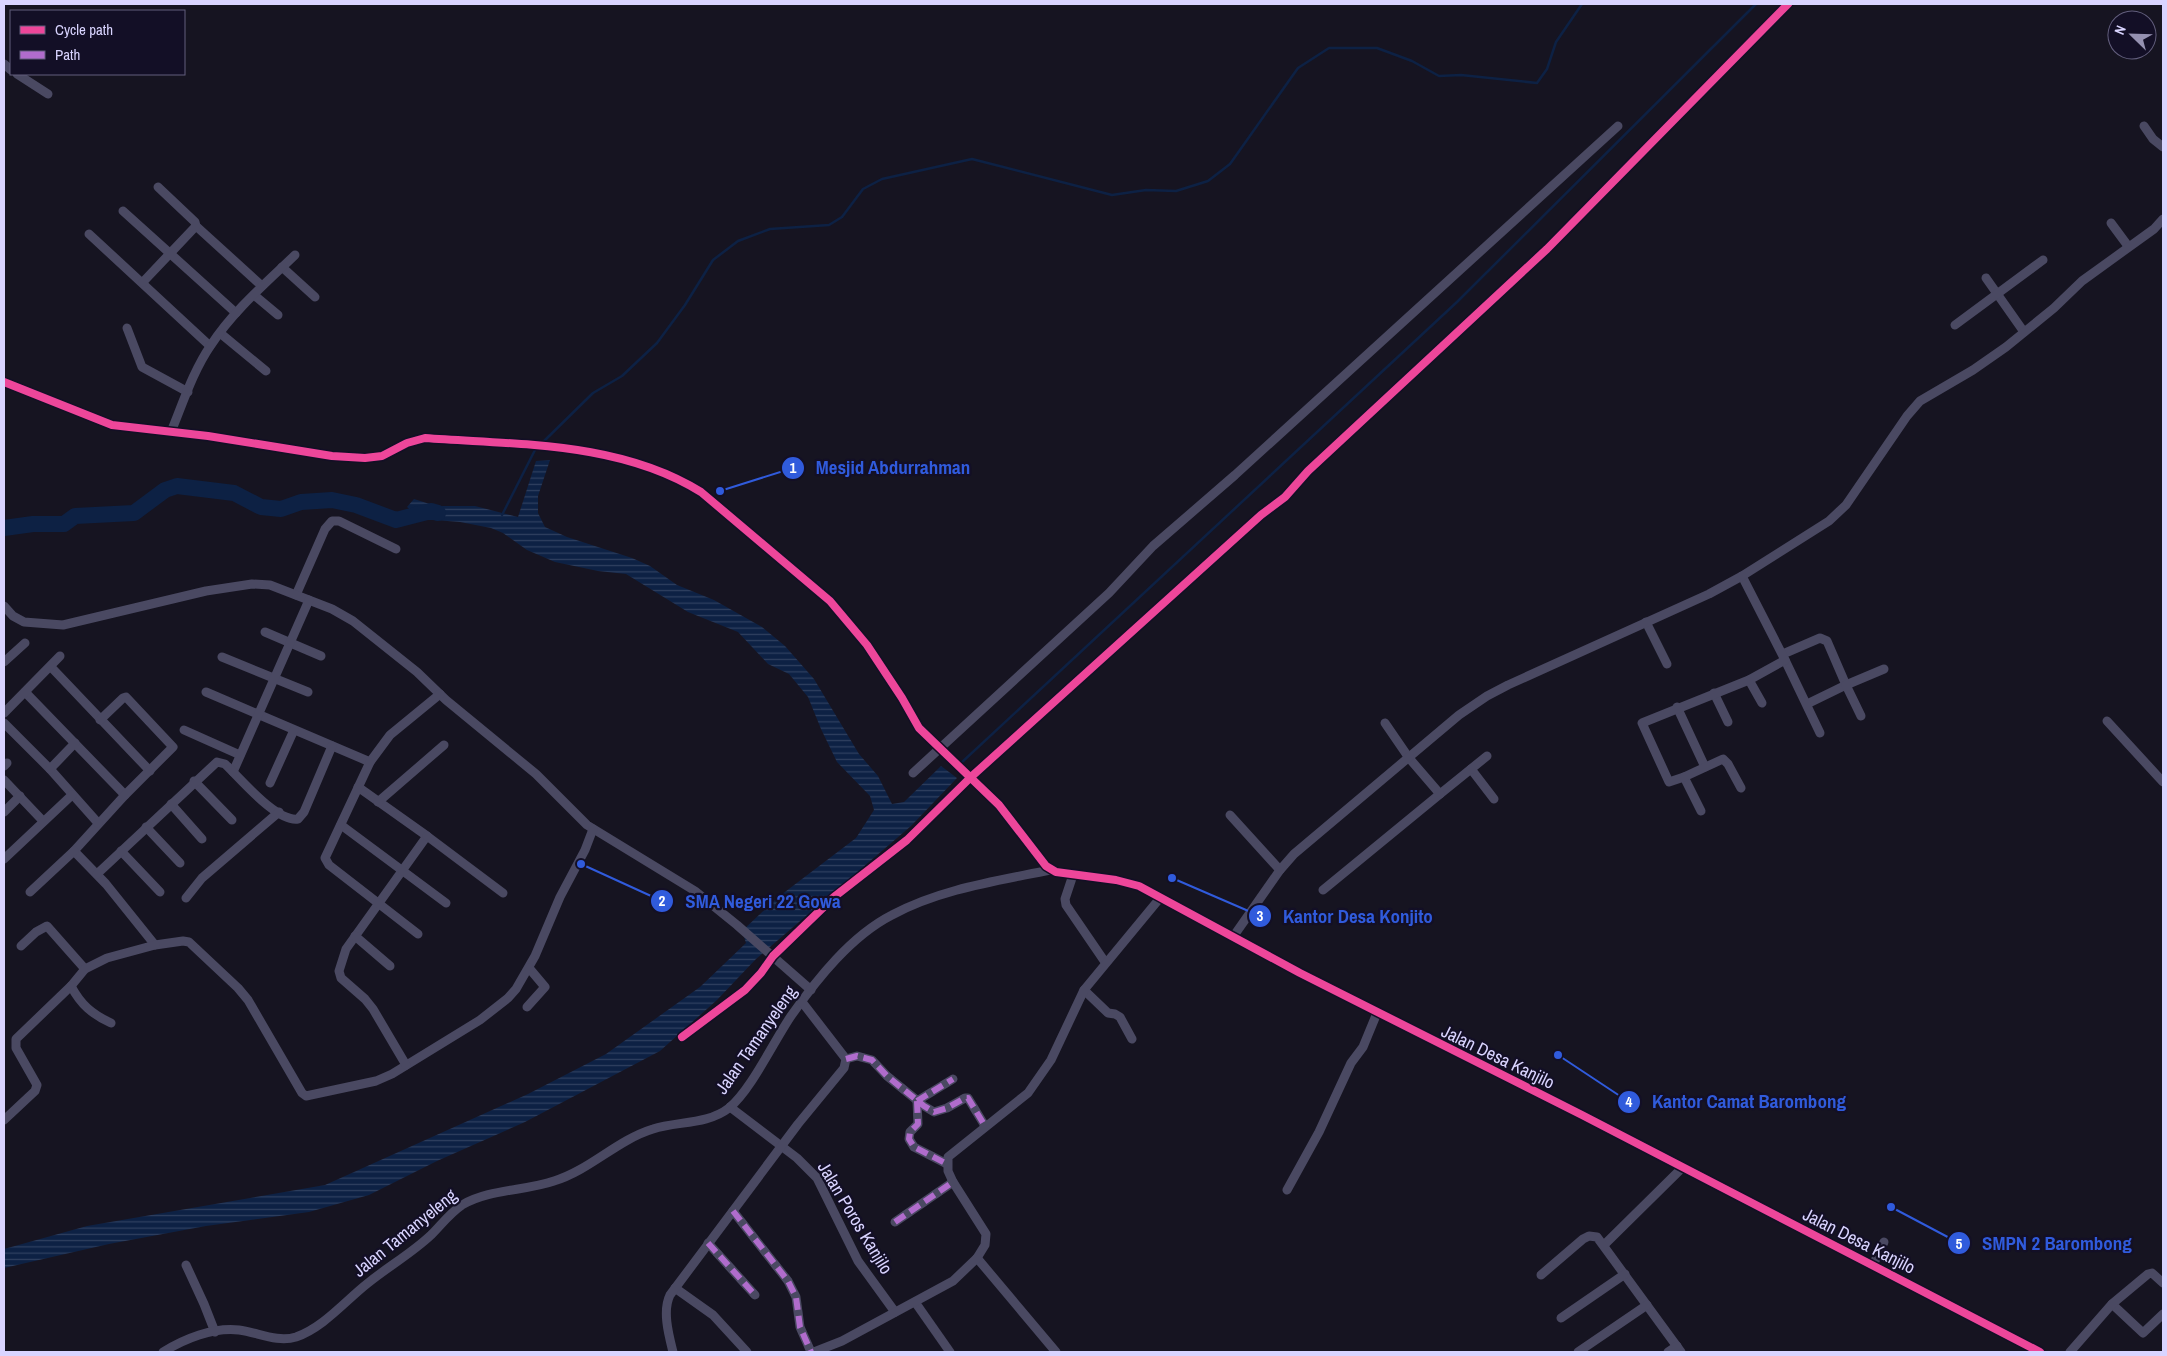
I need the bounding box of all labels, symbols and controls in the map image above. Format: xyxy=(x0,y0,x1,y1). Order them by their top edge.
legend xyxy=(10,10,185,75)
north arrow xyxy=(2107,10,2157,60)
text: Cycle path xyxy=(55,19,113,40)
text: N xyxy=(2110,23,2130,37)
text: Path xyxy=(55,44,80,65)
callout: Mesjid Abdurrahman xyxy=(781,451,981,485)
text: Mesjid Abdurrahman xyxy=(816,454,970,480)
text: 1 xyxy=(790,457,797,478)
callout: SMA Negeri 22 Gowa xyxy=(650,884,851,918)
text: SMA Negeri 22 Gowa xyxy=(685,888,841,914)
text: 2 xyxy=(659,890,666,911)
callout: Kantor Desa Konjito xyxy=(1248,899,1443,933)
text: Kantor Desa Konjito xyxy=(1283,903,1433,929)
text: 3 xyxy=(1257,905,1264,926)
street label: Jalan Tamanyeleng xyxy=(709,980,803,1099)
street label: Jalan Desa Kanjilo xyxy=(1437,1018,1559,1095)
callout: Kantor Camat Barombong xyxy=(1617,1085,1856,1119)
text: Kantor Camat Barombong xyxy=(1652,1088,1846,1114)
text: 4 xyxy=(1626,1091,1633,1112)
street label: Jalan Poros Kanjilo xyxy=(812,1157,899,1279)
street label: Jalan Tamanyeleng xyxy=(347,1182,463,1282)
street label: Jalan Desa Kanjilo xyxy=(1799,1201,1920,1280)
callout: SMPN 2 Barombong xyxy=(1947,1226,2141,1260)
text: SMPN 2 Barombong xyxy=(1982,1230,2132,1256)
text: 5 xyxy=(1956,1233,1963,1254)

